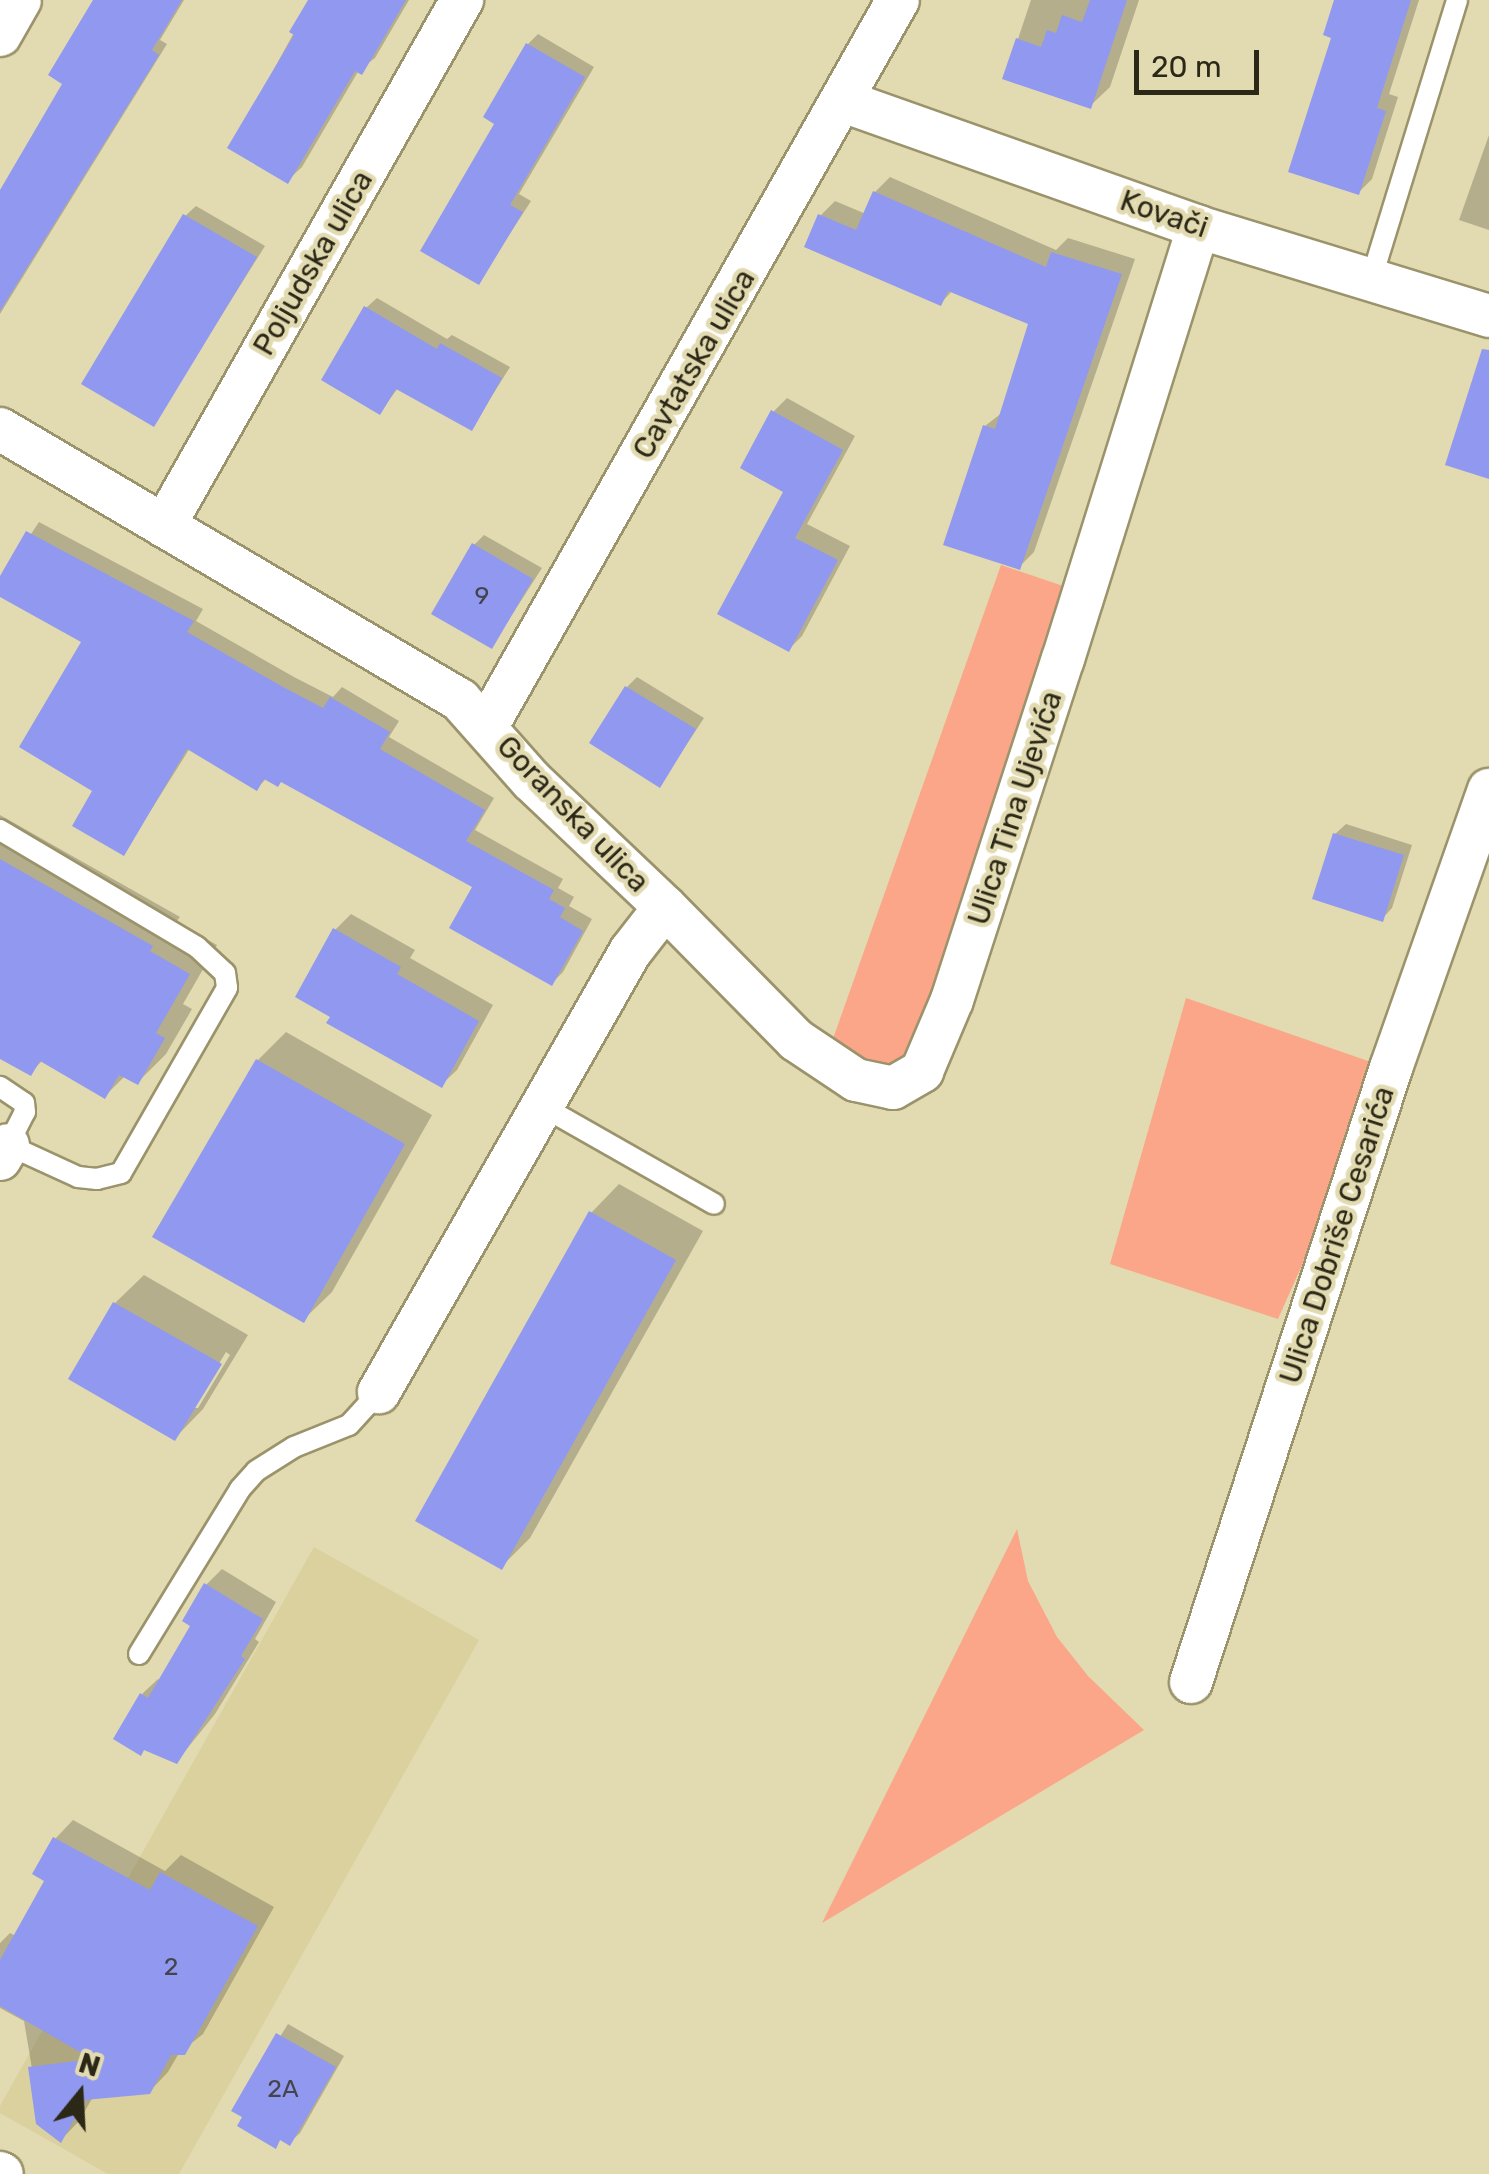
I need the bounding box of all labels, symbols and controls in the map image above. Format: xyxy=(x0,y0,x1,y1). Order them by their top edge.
scale bar xyxy=(1139,30,1264,92)
text: 20 m xyxy=(1151,49,1222,85)
street label: Poljudska ulica xyxy=(246,164,380,362)
street label: Kovači xyxy=(1115,182,1213,246)
street label: Cavtatska ulica xyxy=(625,263,763,465)
house number: 9 xyxy=(475,581,489,611)
street label: Ulica Tina Ujevića xyxy=(960,686,1070,930)
street label: Goranska ulica xyxy=(489,728,657,900)
street label: Ulica Dobriše Cesarića xyxy=(1272,1082,1402,1388)
house number: 2 xyxy=(164,1952,178,1982)
north arrow xyxy=(30,2044,130,2144)
text: N xyxy=(75,2046,104,2084)
house number: 2A xyxy=(267,2074,299,2104)

